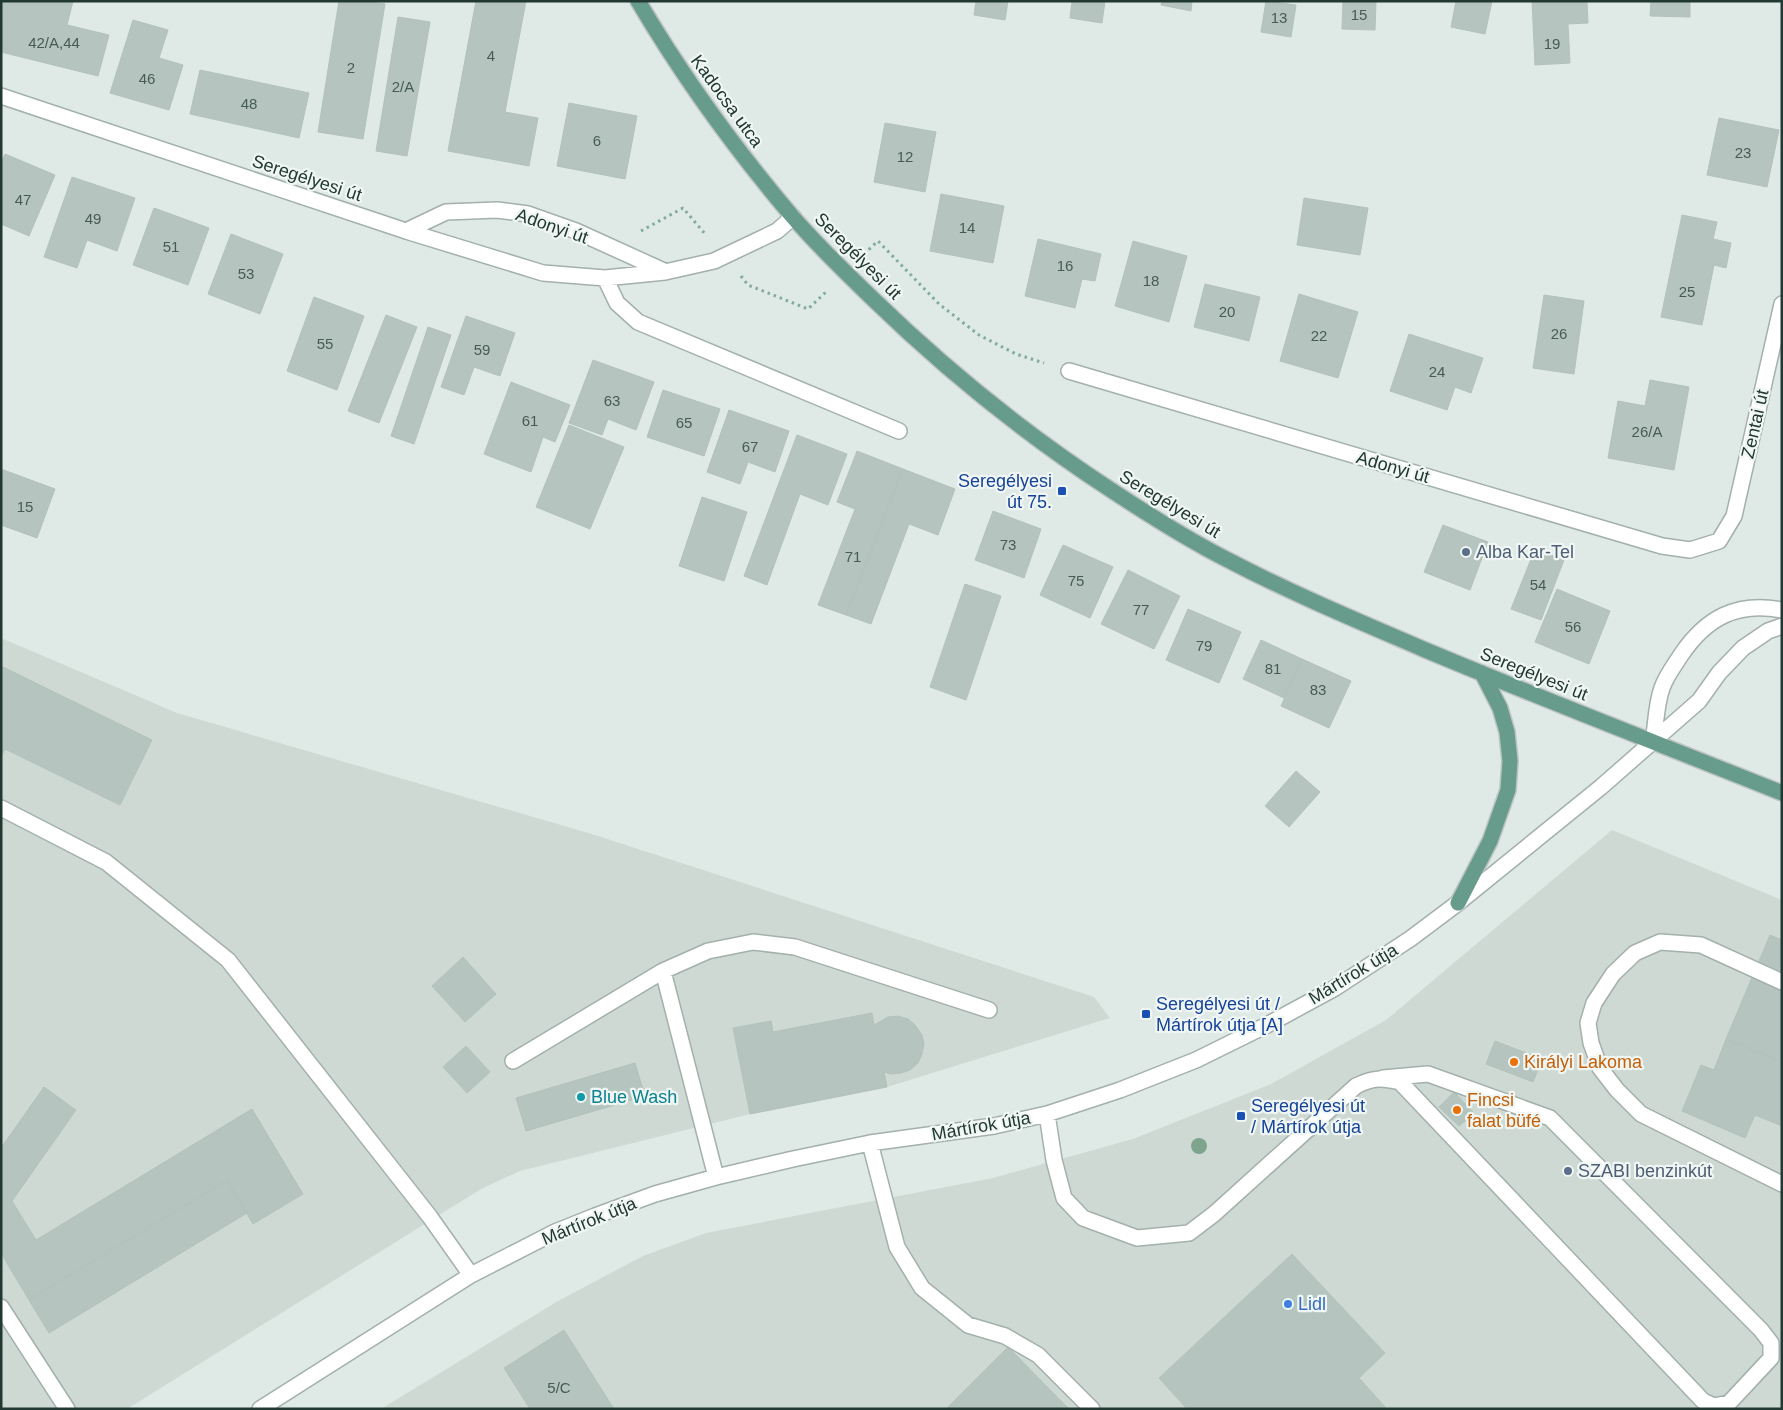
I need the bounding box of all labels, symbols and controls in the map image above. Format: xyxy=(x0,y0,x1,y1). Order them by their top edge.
house number: 15 xyxy=(1351,6,1367,23)
house number: 13 xyxy=(1271,9,1287,26)
house number: 42/A,44 xyxy=(28,34,80,51)
house number: 19 xyxy=(1544,35,1560,52)
house number: 4 xyxy=(487,47,495,64)
street label: Kadocsa utca xyxy=(687,51,768,152)
house number: 2 xyxy=(347,59,355,76)
house number: 46 xyxy=(139,70,155,87)
house number: 2/A xyxy=(392,78,414,95)
house number: 48 xyxy=(241,95,257,112)
house number: 6 xyxy=(593,132,601,149)
house number: 23 xyxy=(1735,144,1751,161)
house number: 12 xyxy=(897,148,913,165)
street label: Seregélyesi út xyxy=(250,151,364,205)
house number: 47 xyxy=(15,191,31,208)
street label: Adonyi út xyxy=(513,204,591,248)
street label: Seregélyesi út xyxy=(811,209,905,303)
house number: 49 xyxy=(85,210,101,227)
house number: 14 xyxy=(959,219,975,236)
house number: 51 xyxy=(163,238,179,255)
house number: 16 xyxy=(1057,257,1073,274)
house number: 53 xyxy=(238,265,254,282)
house number: 18 xyxy=(1143,272,1159,289)
house number: 25 xyxy=(1679,283,1695,300)
house number: 20 xyxy=(1219,303,1235,320)
house number: 26 xyxy=(1551,325,1567,342)
house number: 22 xyxy=(1311,327,1327,344)
house number: 55 xyxy=(317,335,333,352)
house number: 59 xyxy=(474,341,490,358)
house number: 24 xyxy=(1429,363,1445,380)
street label: Zentai út xyxy=(1737,388,1773,460)
house number: 63 xyxy=(604,392,620,409)
house number: 61 xyxy=(522,412,538,429)
house number: 65 xyxy=(676,414,692,431)
house number: 26/A xyxy=(1632,423,1662,440)
house number: 67 xyxy=(742,438,758,455)
street label: Adonyi út xyxy=(1354,447,1432,487)
street label: Seregélyesi út xyxy=(1116,466,1224,542)
place label: Seregélyesi út 75. xyxy=(958,471,1052,512)
marker: Seregélyesi út 75. xyxy=(1056,485,1068,497)
house number: 15 xyxy=(17,498,33,515)
house number: 73 xyxy=(1000,536,1016,553)
place label: Alba Kar-Tel xyxy=(1476,542,1574,562)
marker: Alba Kar-Tel xyxy=(1460,546,1472,558)
house number: 71 xyxy=(845,548,861,565)
house number: 75 xyxy=(1068,572,1084,589)
house number: 54 xyxy=(1530,576,1546,593)
house number: 77 xyxy=(1133,601,1149,618)
house number: 56 xyxy=(1565,618,1581,635)
house number: 79 xyxy=(1196,637,1212,654)
street label: Seregélyesi út xyxy=(1477,643,1591,705)
house number: 81 xyxy=(1265,660,1281,677)
house number: 83 xyxy=(1310,681,1326,698)
street label: Mártírok útja xyxy=(1305,939,1402,1008)
place label: Seregélyesi út / Mártírok útja [A] xyxy=(1156,994,1283,1035)
marker: Seregélyesi út / Mártírok útja [A] xyxy=(1140,1008,1152,1020)
place label: Királyi Lakoma xyxy=(1524,1052,1643,1072)
marker: Királyi Lakoma xyxy=(1508,1056,1520,1068)
place label: Blue Wash xyxy=(591,1087,677,1107)
place label: Fincsi falat büfé xyxy=(1467,1090,1541,1131)
marker: Blue Wash xyxy=(575,1091,587,1103)
place label: Seregélyesi út / Mártírok útja xyxy=(1251,1096,1365,1137)
marker: Fincsi falat büfé xyxy=(1451,1104,1463,1116)
street label: Mártírok útja xyxy=(930,1107,1033,1145)
marker: Seregélyesi út / Mártírok útja xyxy=(1235,1110,1247,1122)
place label: SZABI benzinkút xyxy=(1578,1161,1712,1181)
marker: SZABI benzinkút xyxy=(1562,1165,1574,1177)
street label: Mártírok útja xyxy=(539,1193,640,1249)
place label: Lidl xyxy=(1298,1294,1326,1314)
marker: Lidl xyxy=(1282,1298,1294,1310)
house number: 5/C xyxy=(547,1379,571,1396)

